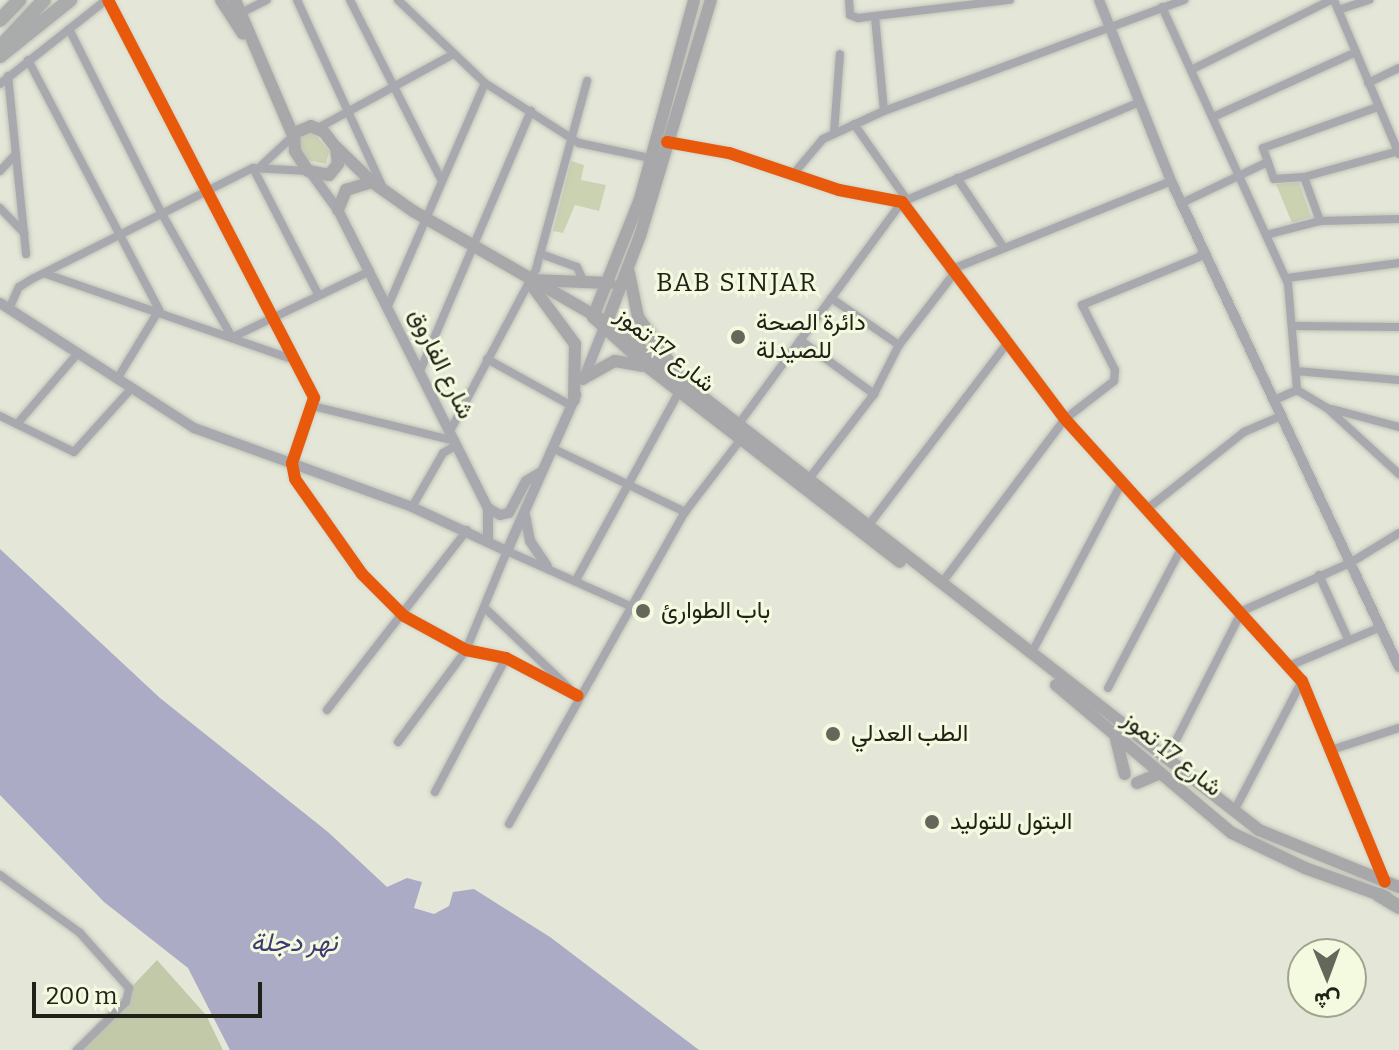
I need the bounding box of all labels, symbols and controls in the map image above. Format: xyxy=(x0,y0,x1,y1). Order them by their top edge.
district label: BAB SINJAR xyxy=(656,267,818,299)
street label: شارع 17 تموز xyxy=(610,301,720,399)
street label: شارع الفاروق xyxy=(402,304,480,424)
place label: دائرة الصحة للصيدلة xyxy=(756,309,866,365)
marker: دائرة الصحة للصيدلة xyxy=(727,326,749,348)
place label: باب الطوارئ xyxy=(661,597,770,625)
marker: باب الطوارئ xyxy=(632,600,654,622)
street label: شارع 17 تموز xyxy=(1117,705,1227,803)
place label: الطب العدلي xyxy=(851,720,968,748)
marker: الطب العدلي xyxy=(822,723,844,745)
place label: البتول للتوليد xyxy=(950,808,1072,836)
marker: البتول للتوليد xyxy=(921,811,943,833)
water label: نهر دجلة xyxy=(250,927,338,959)
north arrow xyxy=(1287,938,1367,1018)
scale bar xyxy=(36,966,266,1016)
text: 200 m xyxy=(46,982,118,1010)
text: ش xyxy=(1314,987,1341,1014)

